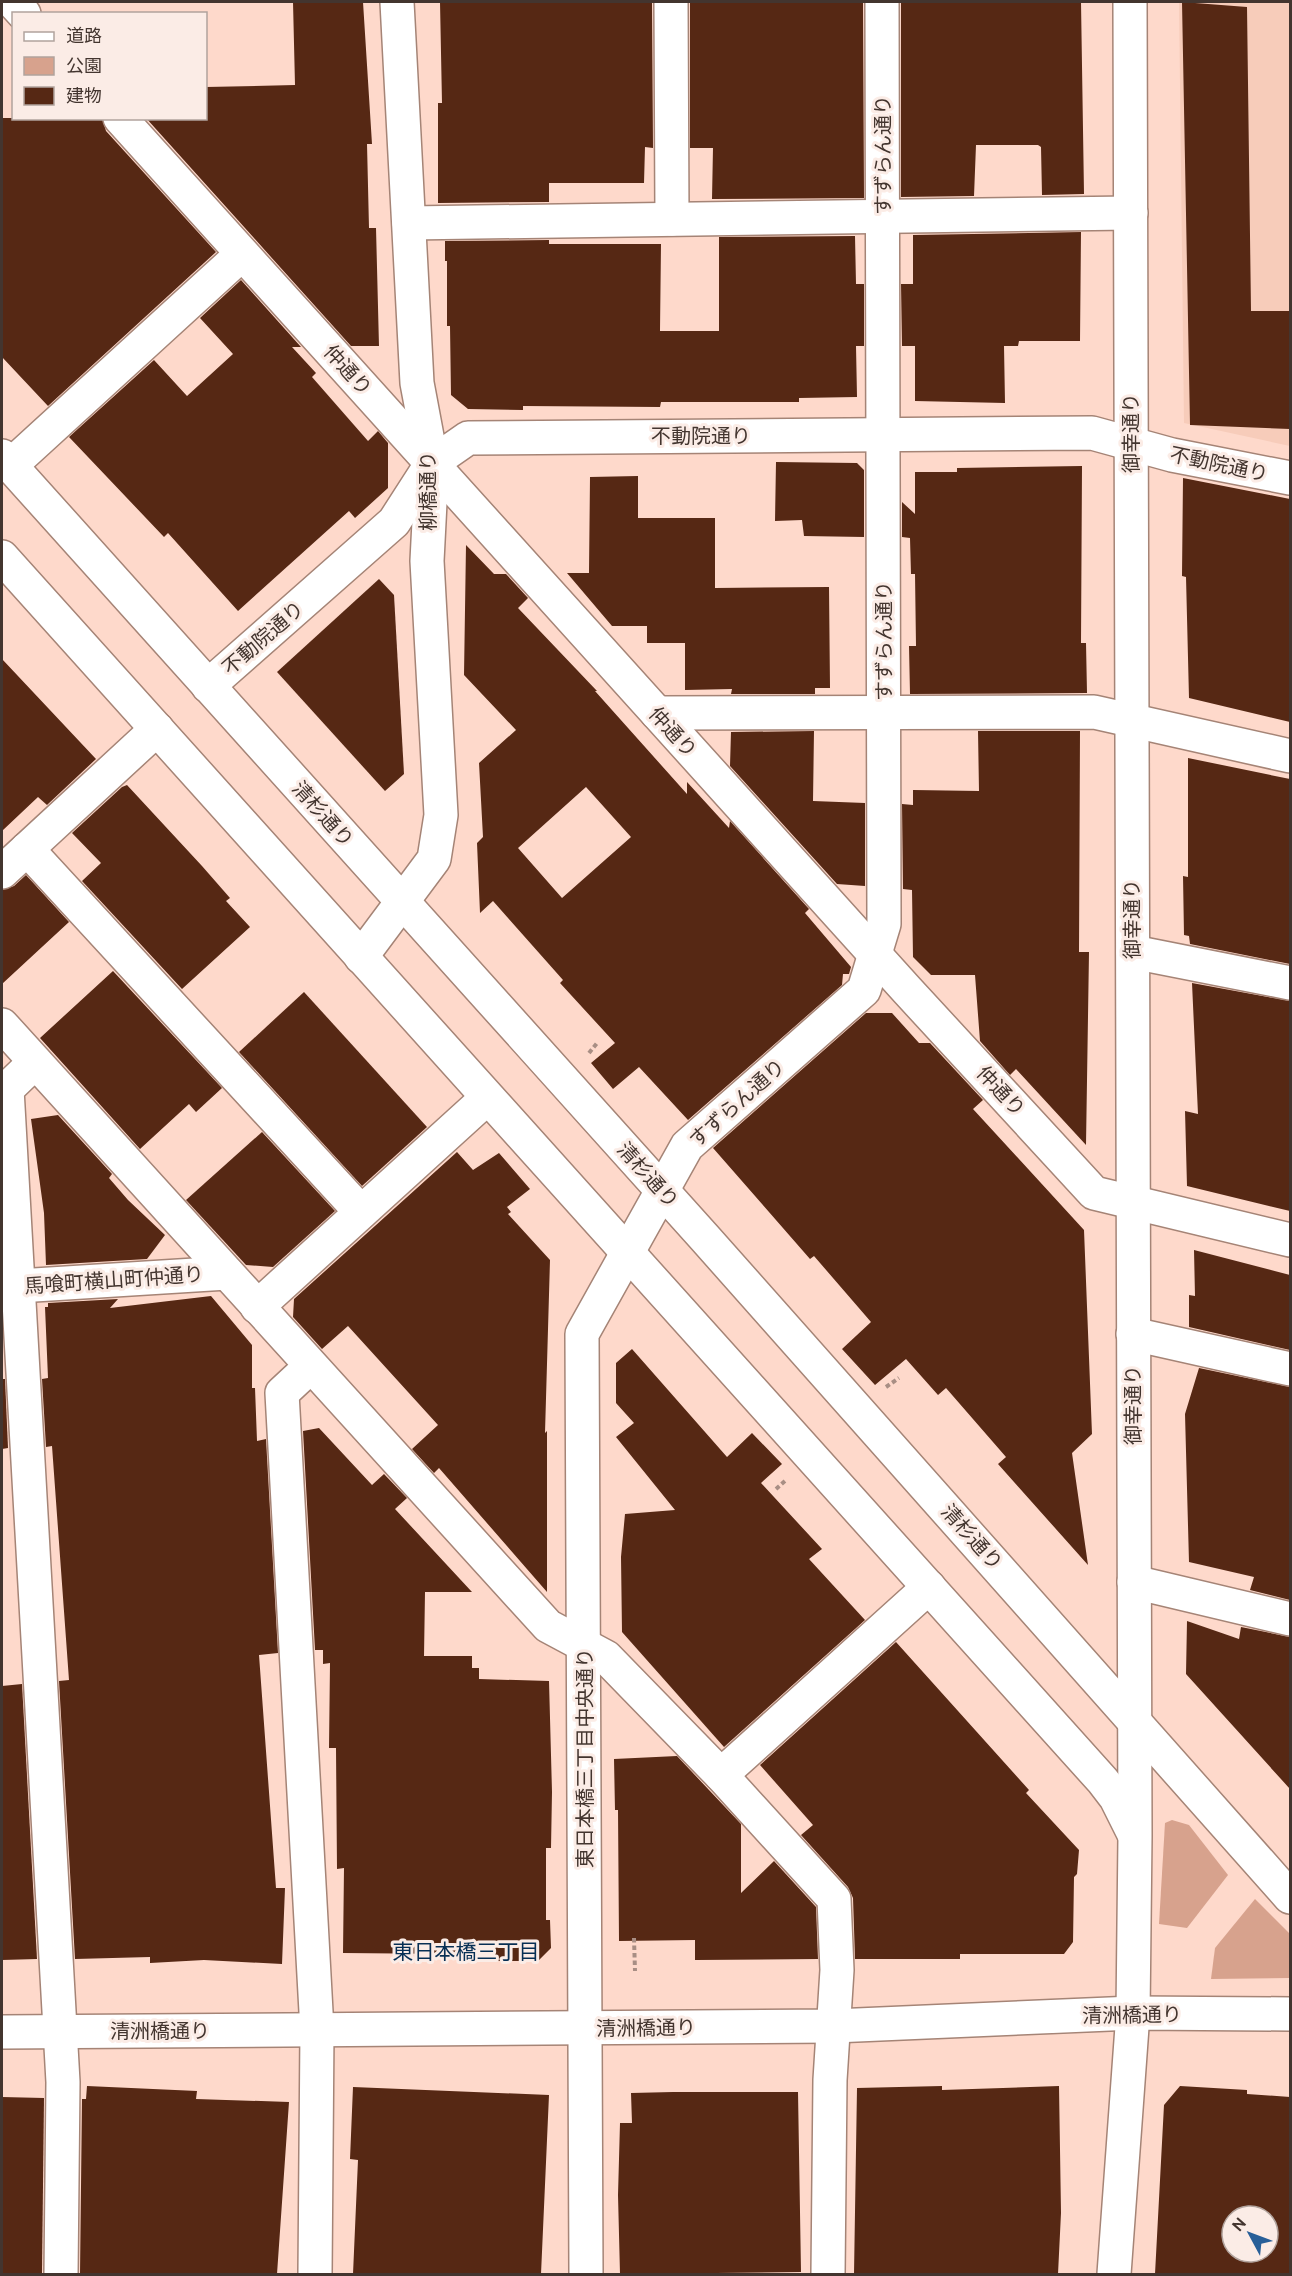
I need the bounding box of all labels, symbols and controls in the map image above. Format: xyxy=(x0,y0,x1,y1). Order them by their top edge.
legend xyxy=(12,12,207,120)
text: 道路 xyxy=(66,25,102,45)
text: 公園 xyxy=(66,55,102,75)
text: 建物 xyxy=(66,85,102,105)
street label: すずらん通り xyxy=(871,95,894,215)
street label: 仲通り xyxy=(320,340,377,400)
street label: 御幸通り xyxy=(1119,393,1142,473)
street label: 不動院通り xyxy=(651,424,751,447)
street label: 不動院通り xyxy=(1168,442,1270,485)
street label: 柳橋通り xyxy=(416,451,439,531)
street label: すずらん通り xyxy=(872,581,895,701)
street label: 不動院通り xyxy=(217,596,308,679)
street label: 仲通り xyxy=(645,702,702,762)
street label: 清杉通り xyxy=(288,776,359,851)
street label: 御幸通り xyxy=(1120,879,1143,959)
street label: すずらん通り xyxy=(684,1054,789,1151)
street label: 仲通り xyxy=(972,1061,1030,1120)
street label: 清杉通り xyxy=(613,1137,684,1212)
street label: 馬喰町横山町仲通り xyxy=(23,1262,205,1297)
street label: 御幸通り xyxy=(1121,1365,1144,1445)
street label: 清杉通り xyxy=(937,1499,1008,1574)
street label: 東日本橋三丁目中央通り xyxy=(573,1648,596,1868)
district label: 東日本橋三丁目 xyxy=(393,1939,540,1963)
street label: 清洲橋通り xyxy=(1082,2002,1182,2027)
street label: 清洲橋通り xyxy=(596,2015,696,2040)
street label: 清洲橋通り xyxy=(110,2019,210,2042)
north arrow xyxy=(1220,2204,1280,2264)
text: N xyxy=(1228,2214,1249,2235)

